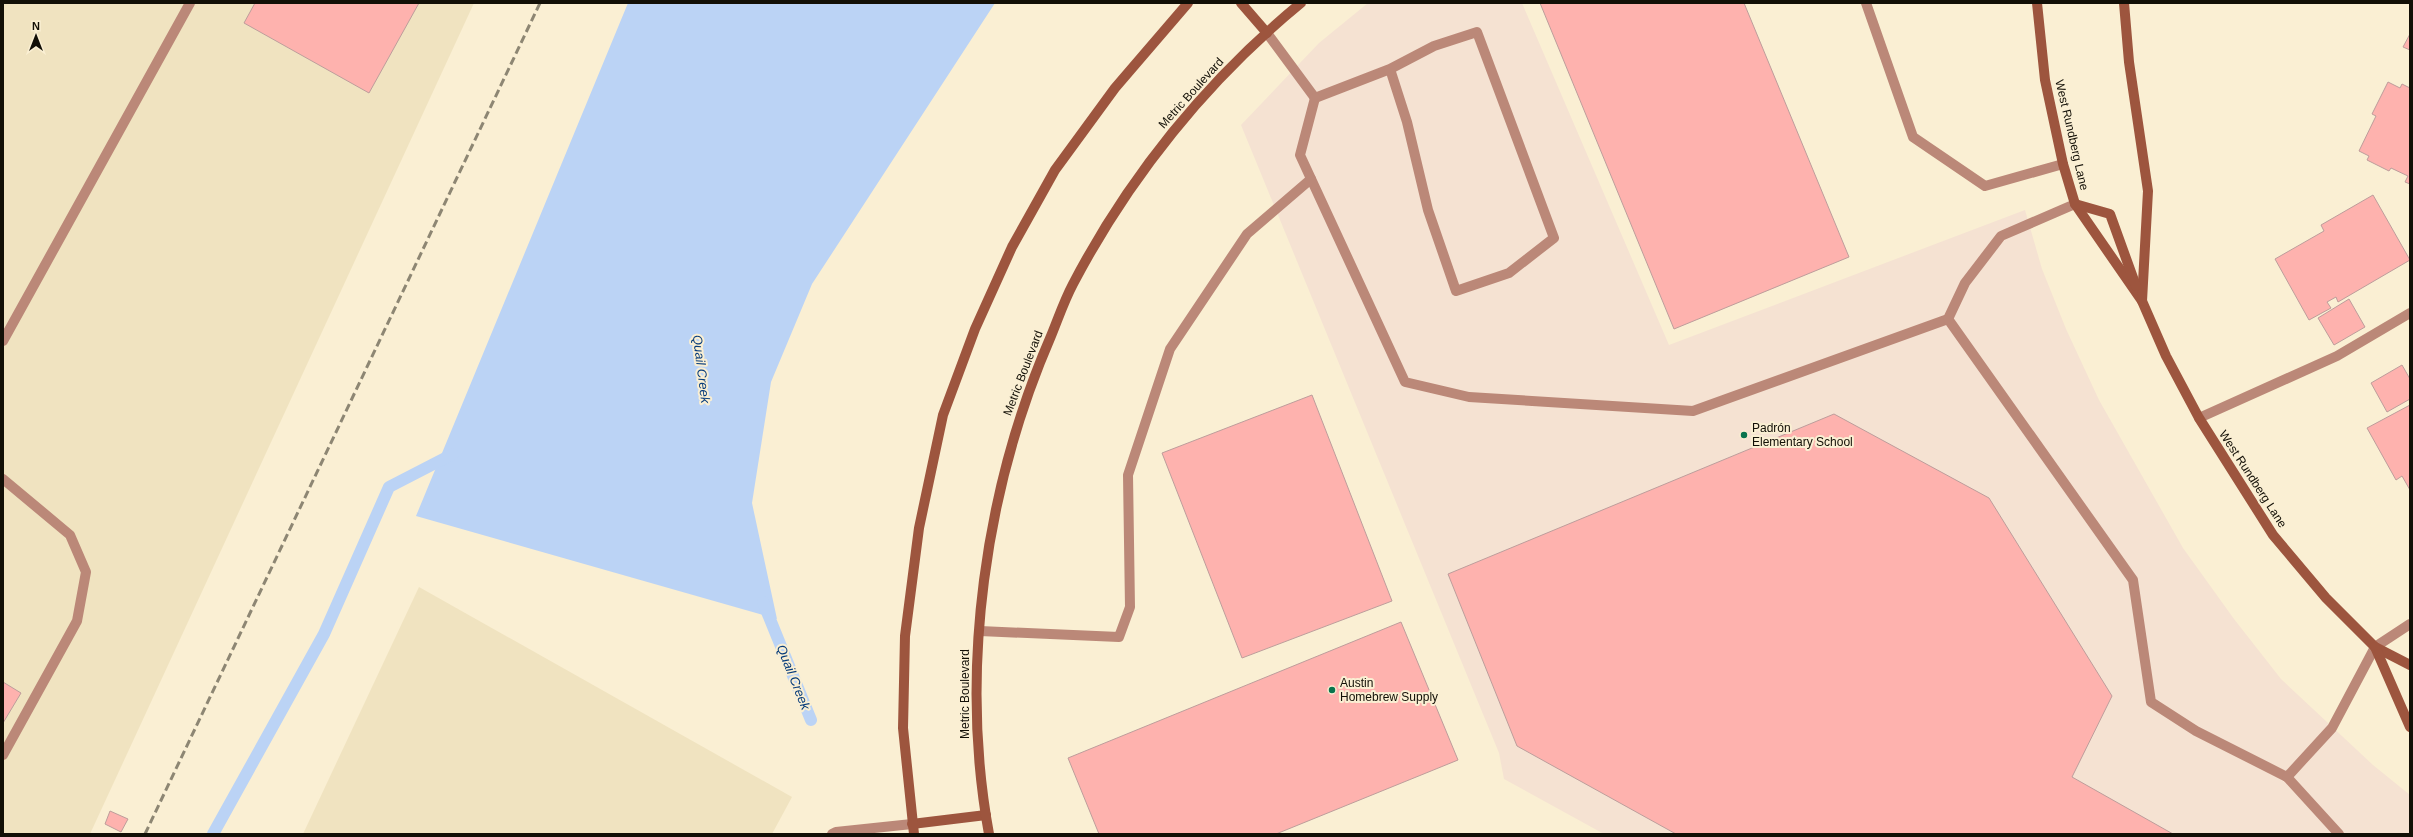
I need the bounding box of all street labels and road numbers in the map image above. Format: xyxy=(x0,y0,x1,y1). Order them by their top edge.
street label: Metric Boulevard xyxy=(1156,55,1226,131)
street label: West Rundberg Lane xyxy=(2052,78,2092,192)
street label: Metric Boulevard xyxy=(1000,328,1046,418)
street label: West Rundberg Lane xyxy=(2216,428,2290,531)
street label: Metric Boulevard xyxy=(958,649,972,739)

